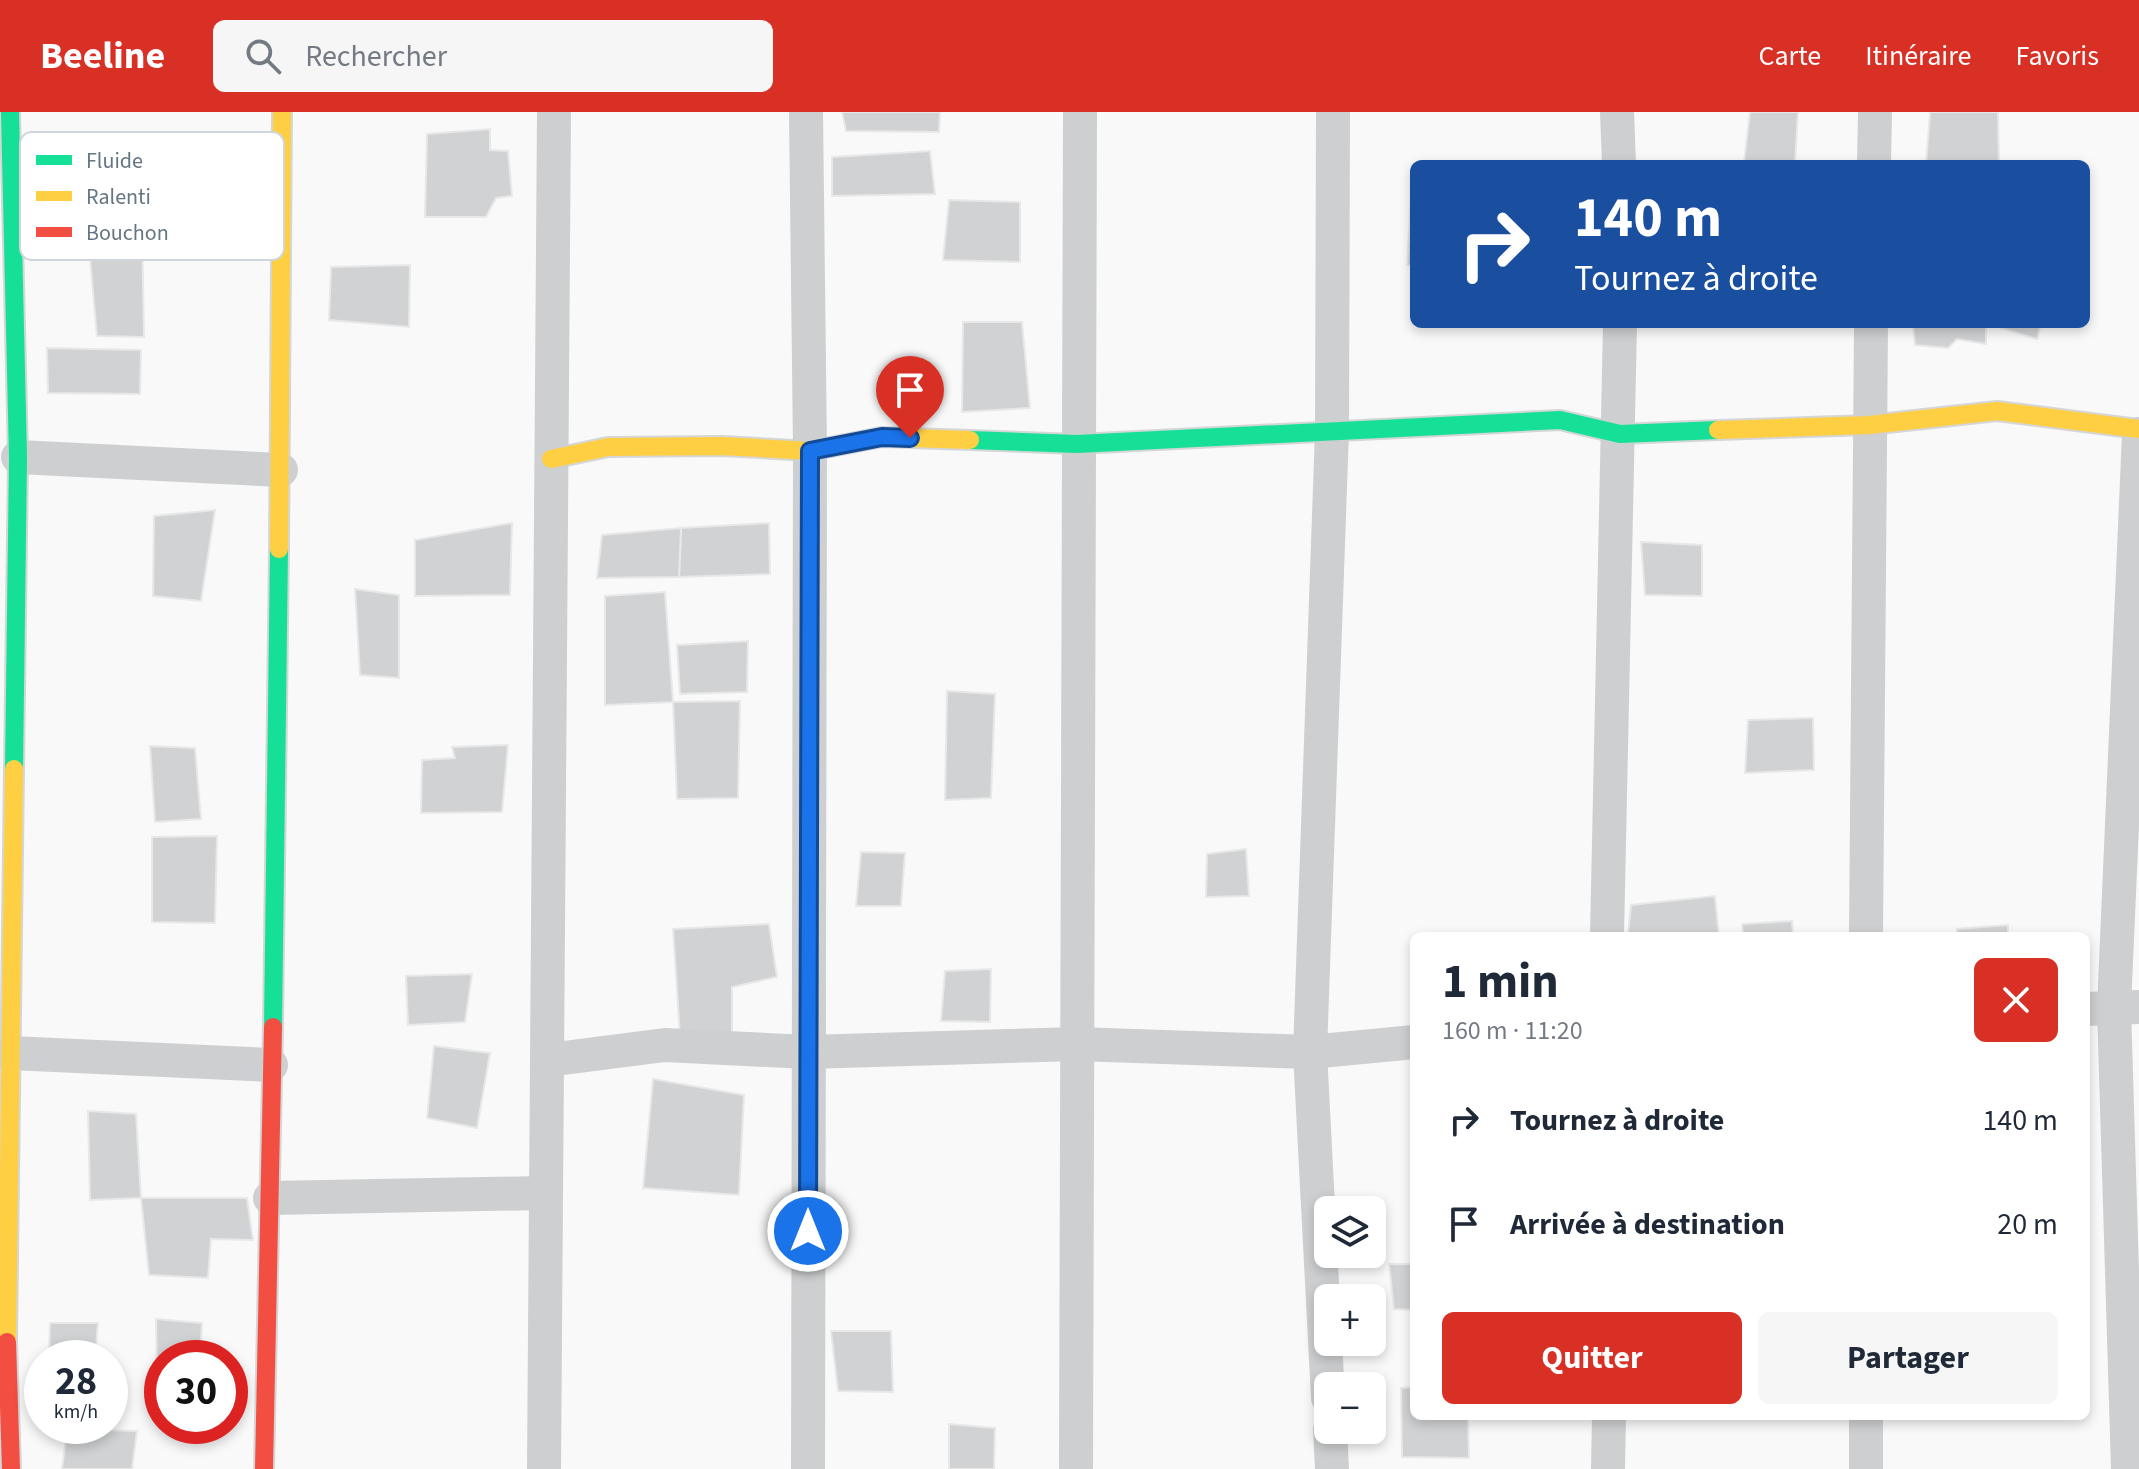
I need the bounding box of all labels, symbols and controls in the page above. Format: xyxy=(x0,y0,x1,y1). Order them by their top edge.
search box xyxy=(213,20,773,92)
text: Beeline xyxy=(40,29,165,83)
icon: search xyxy=(241,34,285,78)
text: Rechercher xyxy=(305,35,447,78)
text: Carte xyxy=(1758,36,1821,76)
text: Itinéraire xyxy=(1865,36,1972,76)
text: Favoris xyxy=(2016,36,2099,76)
legend xyxy=(20,132,284,260)
text: Fluide xyxy=(86,145,143,177)
text: 140 m xyxy=(1574,179,1722,258)
text: Ralenti xyxy=(86,181,151,213)
icon: right xyxy=(1442,192,1546,296)
text: Bouchon xyxy=(86,217,169,249)
text: Tournez à droite xyxy=(1574,253,1818,304)
pin xyxy=(876,356,944,438)
icon: arrive xyxy=(888,368,932,412)
text: 1 min xyxy=(1442,948,1559,1016)
button: close xyxy=(1974,958,2058,1042)
text: 160 m · 11:20 xyxy=(1442,1012,1583,1049)
icon: right xyxy=(1442,1098,1486,1142)
text: Tournez à droite xyxy=(1510,1099,1724,1142)
text: 140 m xyxy=(1982,1099,2058,1142)
position arrow xyxy=(766,1189,850,1273)
map controls xyxy=(1314,1196,1386,1444)
button: layers xyxy=(1314,1196,1386,1268)
icon: arrive xyxy=(1442,1202,1486,1246)
text: Arrivée à destination xyxy=(1510,1203,1785,1246)
text: 20 m xyxy=(1997,1203,2058,1246)
button: + xyxy=(1314,1284,1386,1356)
button: Quitter xyxy=(1442,1312,1742,1404)
button: Partager xyxy=(1758,1312,2058,1404)
speed limit sign: 30 xyxy=(144,1340,248,1444)
text: 28 xyxy=(55,1353,97,1410)
button: − xyxy=(1314,1372,1386,1444)
text: km/h xyxy=(54,1398,98,1426)

